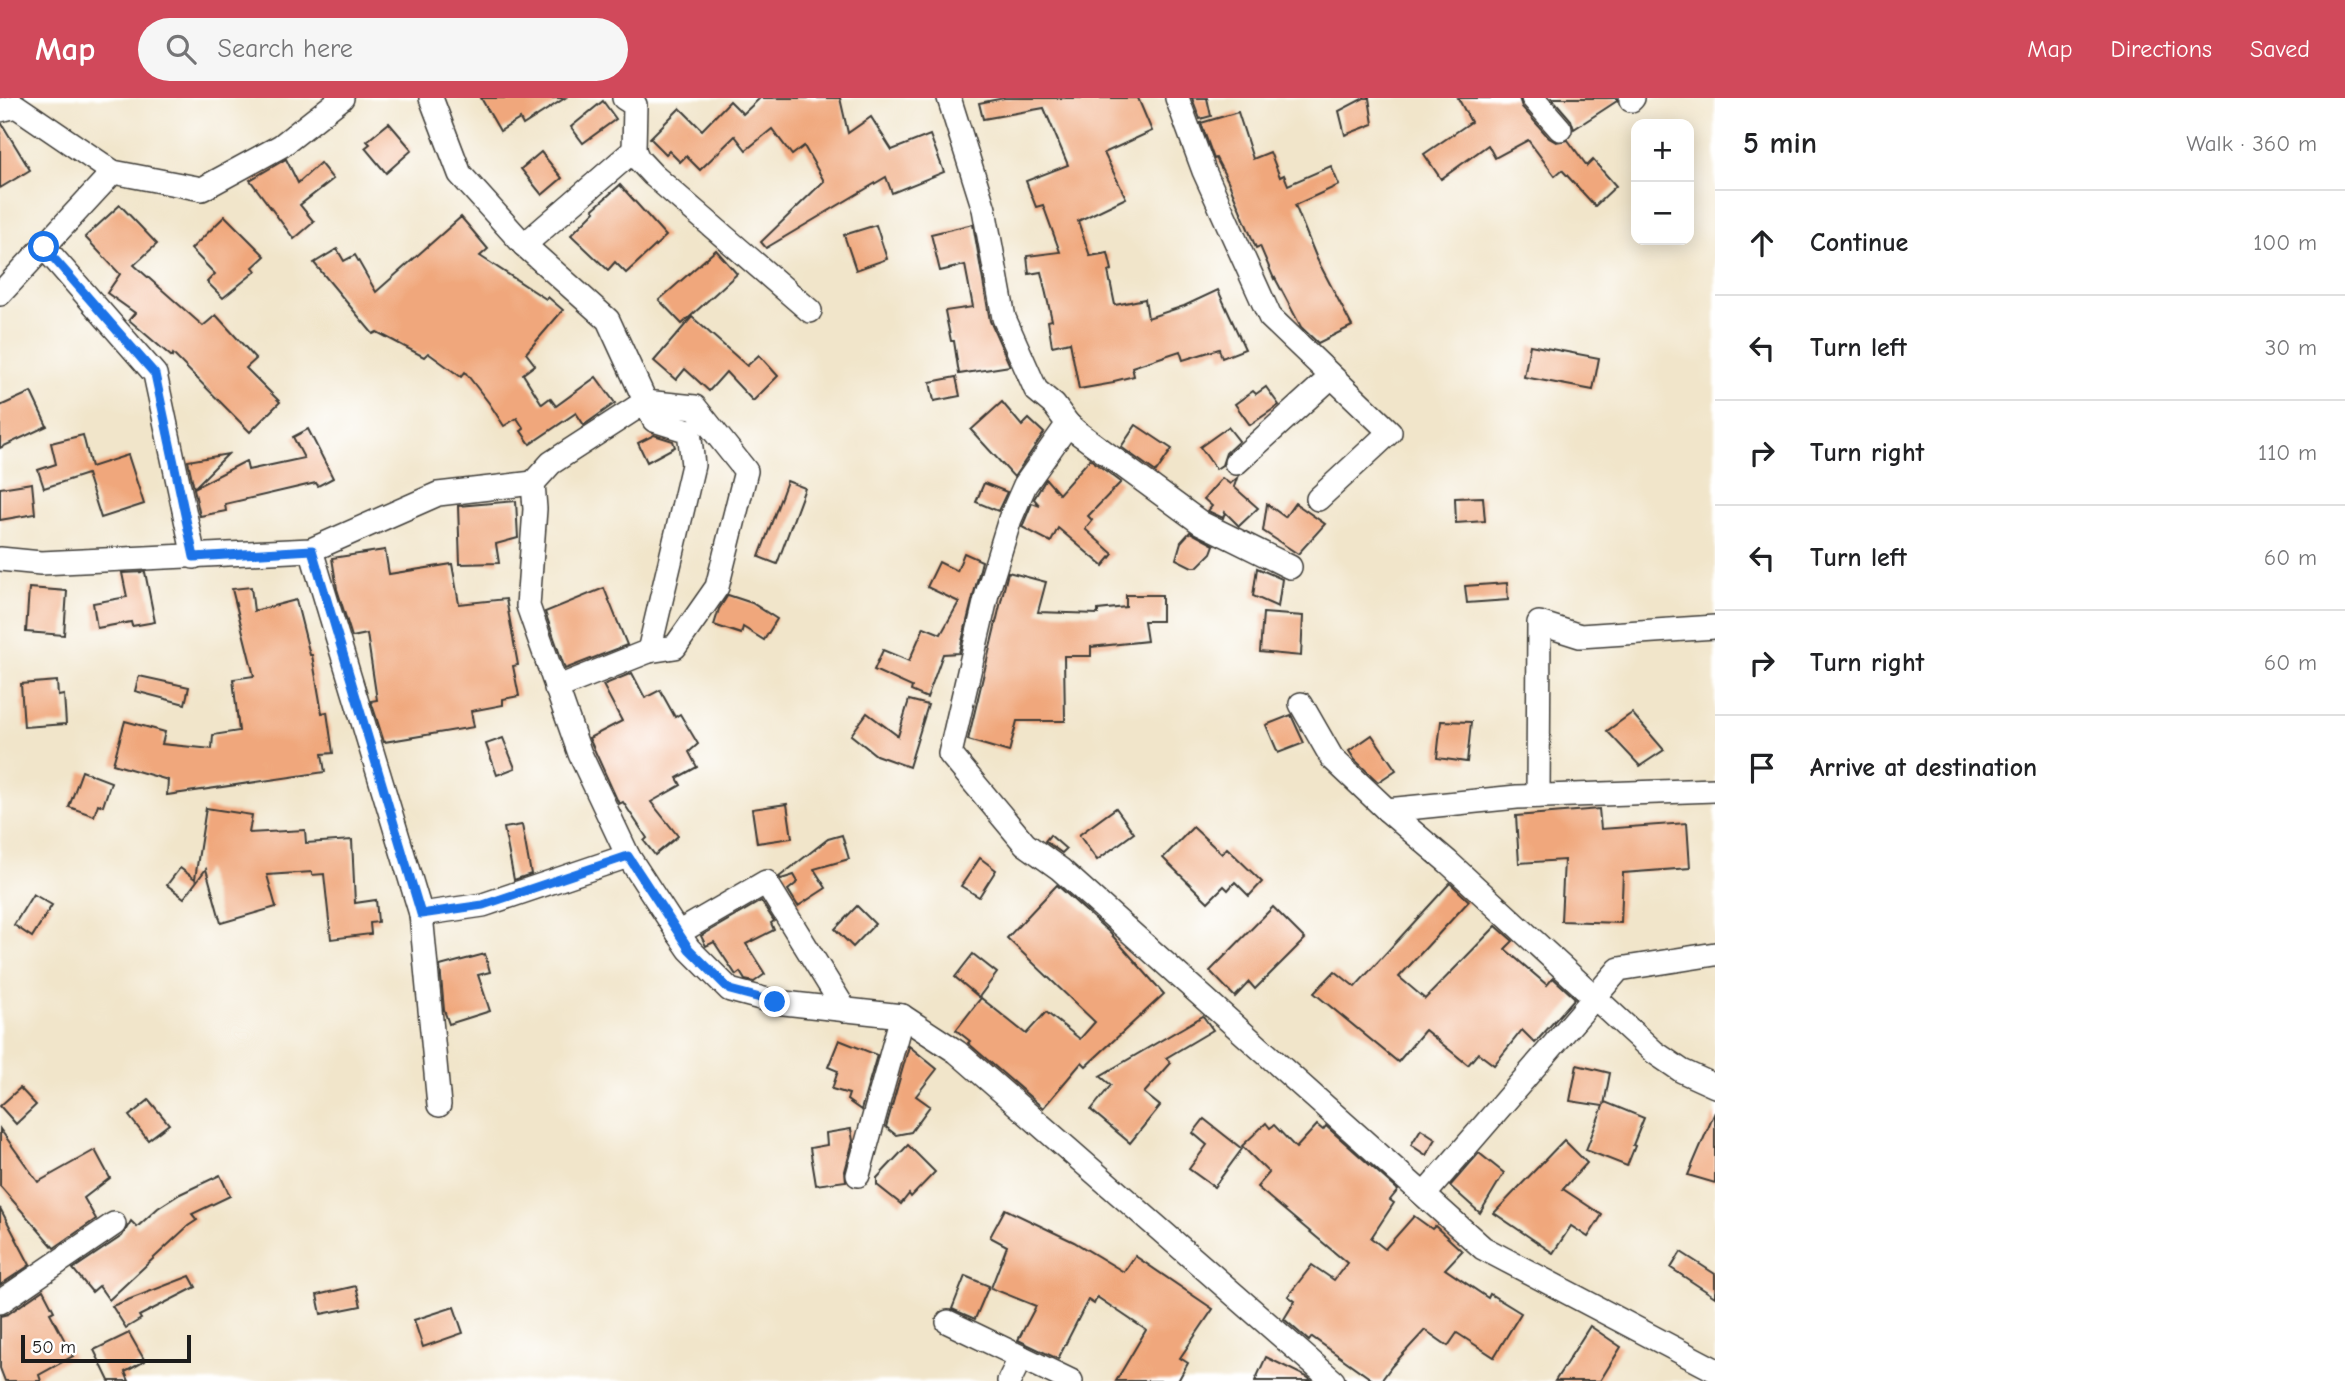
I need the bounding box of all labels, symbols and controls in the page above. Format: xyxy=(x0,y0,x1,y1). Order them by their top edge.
search box xyxy=(138,18,628,81)
text: Map xyxy=(35,30,96,68)
icon: search xyxy=(162,30,200,68)
text: Search here xyxy=(218,34,353,64)
text: Map xyxy=(2027,35,2073,63)
text: Directions xyxy=(2111,35,2212,63)
text: Saved xyxy=(2250,35,2310,63)
map controls xyxy=(1631,119,1694,245)
button: + xyxy=(1631,119,1694,182)
text: 5 min xyxy=(1743,126,1817,161)
text: Walk · 360 m xyxy=(2186,130,2317,157)
button: − xyxy=(1631,182,1694,245)
icon: ahead xyxy=(1743,224,1781,262)
text: Continue xyxy=(1810,228,1908,258)
text: 100 m xyxy=(2253,229,2317,256)
route start xyxy=(28,231,59,262)
icon: left xyxy=(1743,329,1781,367)
text: Turn left xyxy=(1810,333,1907,363)
text: 30 m xyxy=(2265,334,2317,361)
icon: right xyxy=(1743,434,1781,472)
text: Turn right xyxy=(1810,438,1924,468)
text: 110 m xyxy=(2258,439,2317,466)
icon: left xyxy=(1743,539,1781,577)
text: Turn left xyxy=(1810,543,1907,573)
text: 60 m xyxy=(2264,544,2317,571)
icon: right xyxy=(1743,644,1781,682)
text: Turn right xyxy=(1810,648,1924,678)
text: 60 m xyxy=(2264,649,2317,676)
icon: arrive xyxy=(1743,749,1781,787)
text: Arrive at destination xyxy=(1810,753,2037,783)
route end xyxy=(759,986,790,1017)
scale bar xyxy=(21,1332,191,1364)
text: 50 m xyxy=(32,1336,76,1358)

